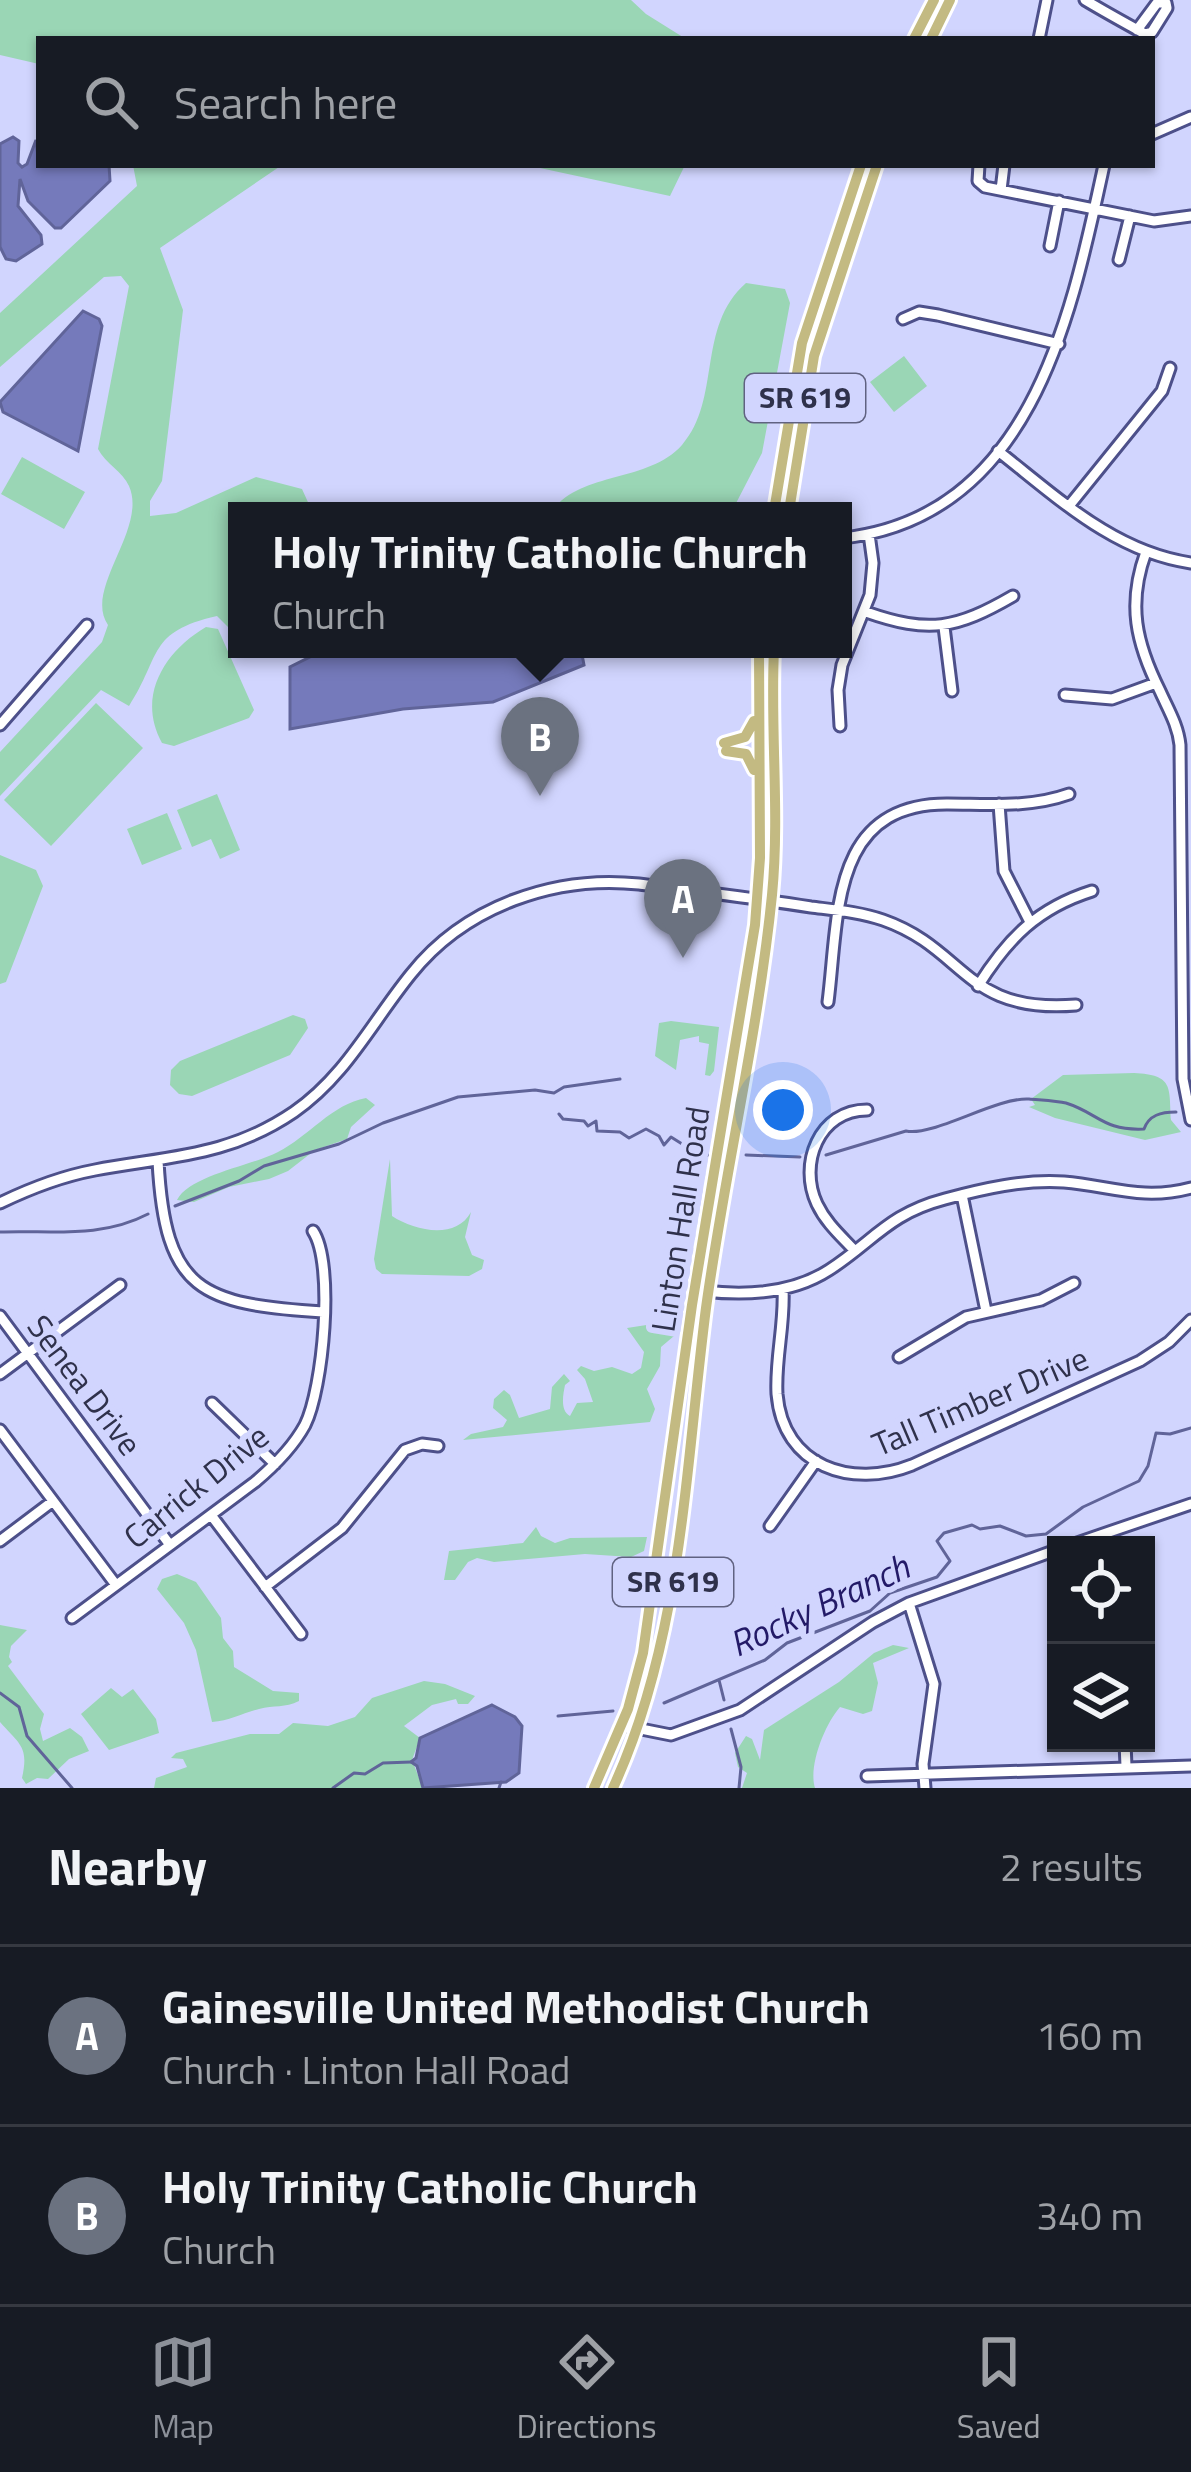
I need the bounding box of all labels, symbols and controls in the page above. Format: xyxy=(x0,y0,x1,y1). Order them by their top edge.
search box xyxy=(36,36,1155,168)
text: Search here xyxy=(174,68,397,136)
icon: search xyxy=(78,69,144,135)
road number: SR 619 xyxy=(745,374,865,422)
popup xyxy=(228,502,852,658)
text: Holy Trinity Catholic Church xyxy=(272,517,808,585)
text: Church xyxy=(272,585,386,644)
pin: B xyxy=(501,697,579,796)
pin: A xyxy=(644,859,722,958)
your location xyxy=(753,1080,813,1140)
street label: Linton Hall Road xyxy=(638,1103,722,1335)
street label: Senea Drive xyxy=(15,1304,155,1466)
street label: Tall Timber Drive xyxy=(864,1333,1096,1469)
street label: Carrick Drive xyxy=(113,1412,279,1560)
map controls xyxy=(1047,1536,1155,1752)
button: locate xyxy=(1047,1536,1155,1644)
water label: Rocky Branch xyxy=(720,1538,919,1670)
road number: SR 619 xyxy=(613,1558,733,1606)
button: layers xyxy=(1047,1644,1155,1752)
text: Nearby xyxy=(48,1827,207,1905)
text: 2 results xyxy=(1000,1837,1143,1896)
text: Gainesville United Methodist Church xyxy=(162,1972,870,2040)
text: A xyxy=(75,2006,99,2065)
text: 160 m xyxy=(1036,2006,1143,2065)
text: Church · Linton Hall Road xyxy=(162,2040,570,2099)
text: Holy Trinity Catholic Church xyxy=(162,2152,698,2220)
text: B xyxy=(75,2186,99,2245)
text: 340 m xyxy=(1036,2186,1143,2245)
text: Church xyxy=(162,2220,276,2279)
tab: Map xyxy=(150,2329,216,2451)
tab: Directions xyxy=(517,2329,656,2451)
tab: Saved xyxy=(957,2329,1041,2451)

